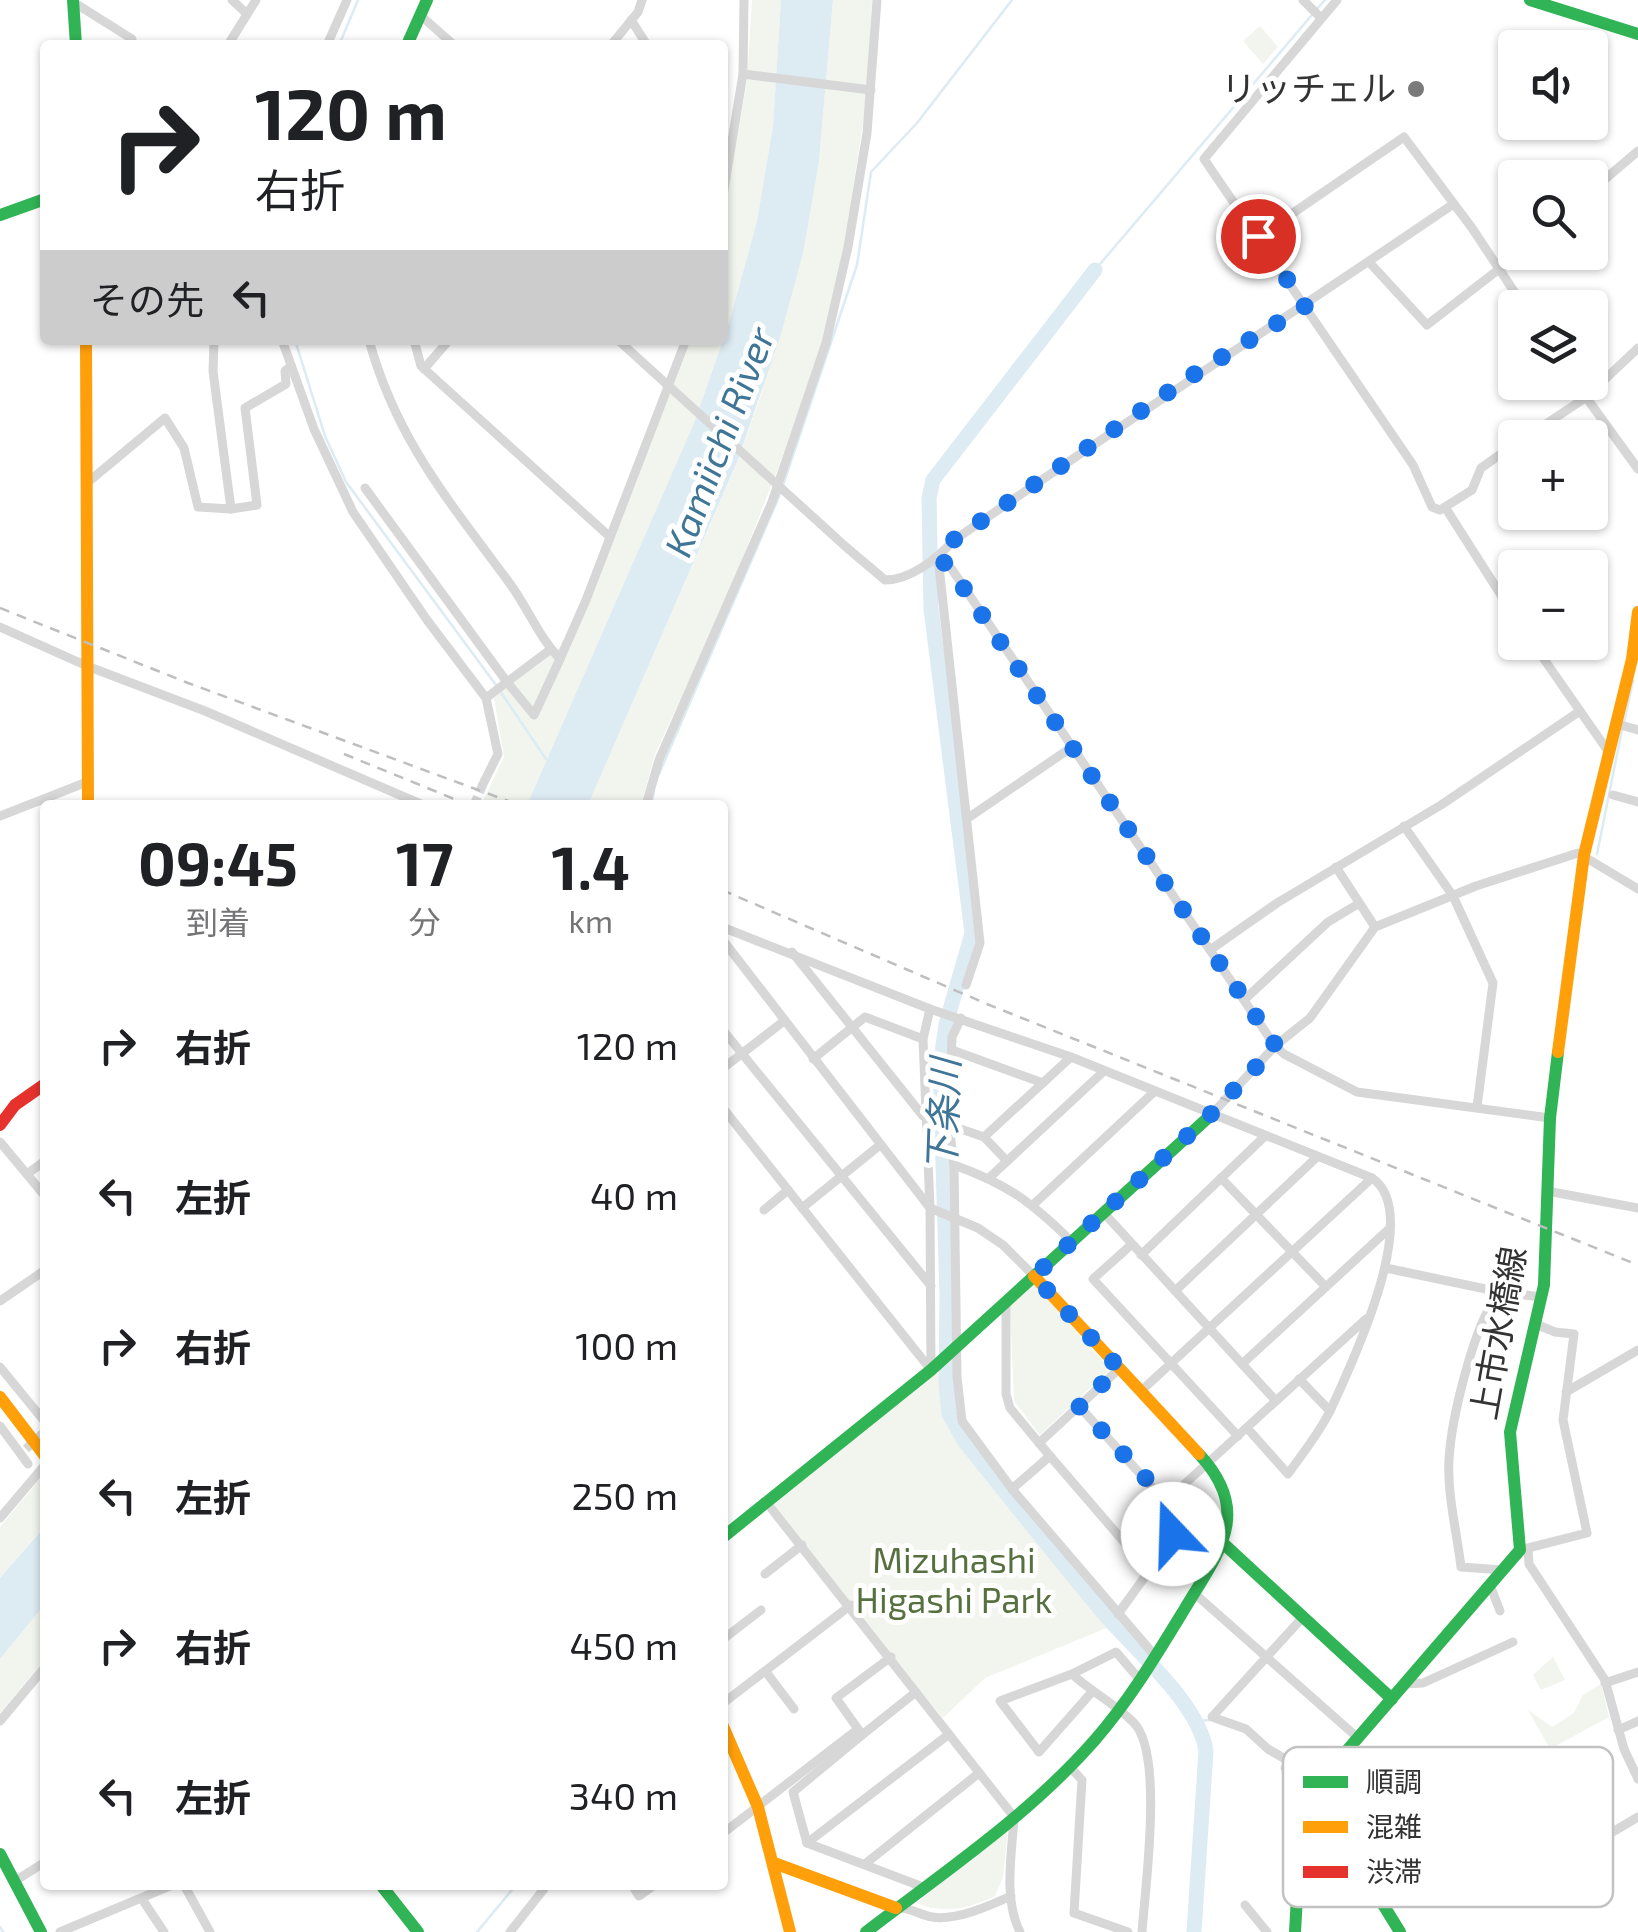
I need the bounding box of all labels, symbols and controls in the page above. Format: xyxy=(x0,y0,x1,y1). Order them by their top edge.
map controls xyxy=(1498,30,1608,660)
button: sound xyxy=(1498,30,1608,140)
place label: リッチェル xyxy=(1221,66,1396,108)
text: 120 m xyxy=(255,70,447,154)
marker: リッチェル xyxy=(1405,78,1427,100)
icon: right xyxy=(90,80,220,210)
button: search xyxy=(1498,160,1608,270)
text: 右折 xyxy=(255,162,345,216)
pin xyxy=(1216,194,1301,279)
icon: arrive xyxy=(1231,209,1286,264)
icon: left xyxy=(224,270,279,325)
text: その先 xyxy=(90,276,204,322)
button: layers xyxy=(1498,290,1608,400)
water label: Kamiichi River xyxy=(653,319,783,563)
button: + xyxy=(1498,420,1608,530)
button: − xyxy=(1498,550,1608,660)
text: 09:45 xyxy=(138,826,298,898)
text: 17 xyxy=(396,826,454,898)
text: 1.4 xyxy=(552,830,630,902)
text: km xyxy=(569,901,613,939)
text: 到着 xyxy=(186,902,250,940)
text: 分 xyxy=(409,902,441,940)
icon: right xyxy=(90,1018,145,1073)
text: 120 m xyxy=(577,1022,678,1068)
text: 右折 xyxy=(175,1024,251,1070)
water label: 下条川 xyxy=(917,1053,967,1173)
icon: left xyxy=(90,1168,145,1223)
text: 40 m xyxy=(590,1172,678,1218)
text: 左折 xyxy=(175,1174,251,1220)
street label: 上市水橋線 xyxy=(1461,1243,1533,1422)
icon: right xyxy=(90,1318,145,1373)
text: 100 m xyxy=(575,1322,678,1368)
text: 右折 xyxy=(175,1324,251,1370)
icon: left xyxy=(90,1468,145,1523)
text: 250 m xyxy=(572,1472,678,1518)
text: 左折 xyxy=(175,1474,251,1520)
position arrow xyxy=(1121,1482,1225,1586)
park label: Mizuhashi Higashi Park xyxy=(856,1538,1053,1620)
icon: right xyxy=(90,1618,145,1673)
text: 450 m xyxy=(570,1622,678,1668)
text: 右折 xyxy=(175,1624,251,1670)
legend xyxy=(1283,1747,1613,1907)
text: 順調 xyxy=(1366,1764,1422,1798)
icon: left xyxy=(90,1768,145,1823)
text: 340 m xyxy=(569,1772,678,1818)
text: 左折 xyxy=(175,1774,251,1820)
text: 混雑 xyxy=(1366,1809,1422,1843)
text: 渋滞 xyxy=(1366,1854,1422,1888)

